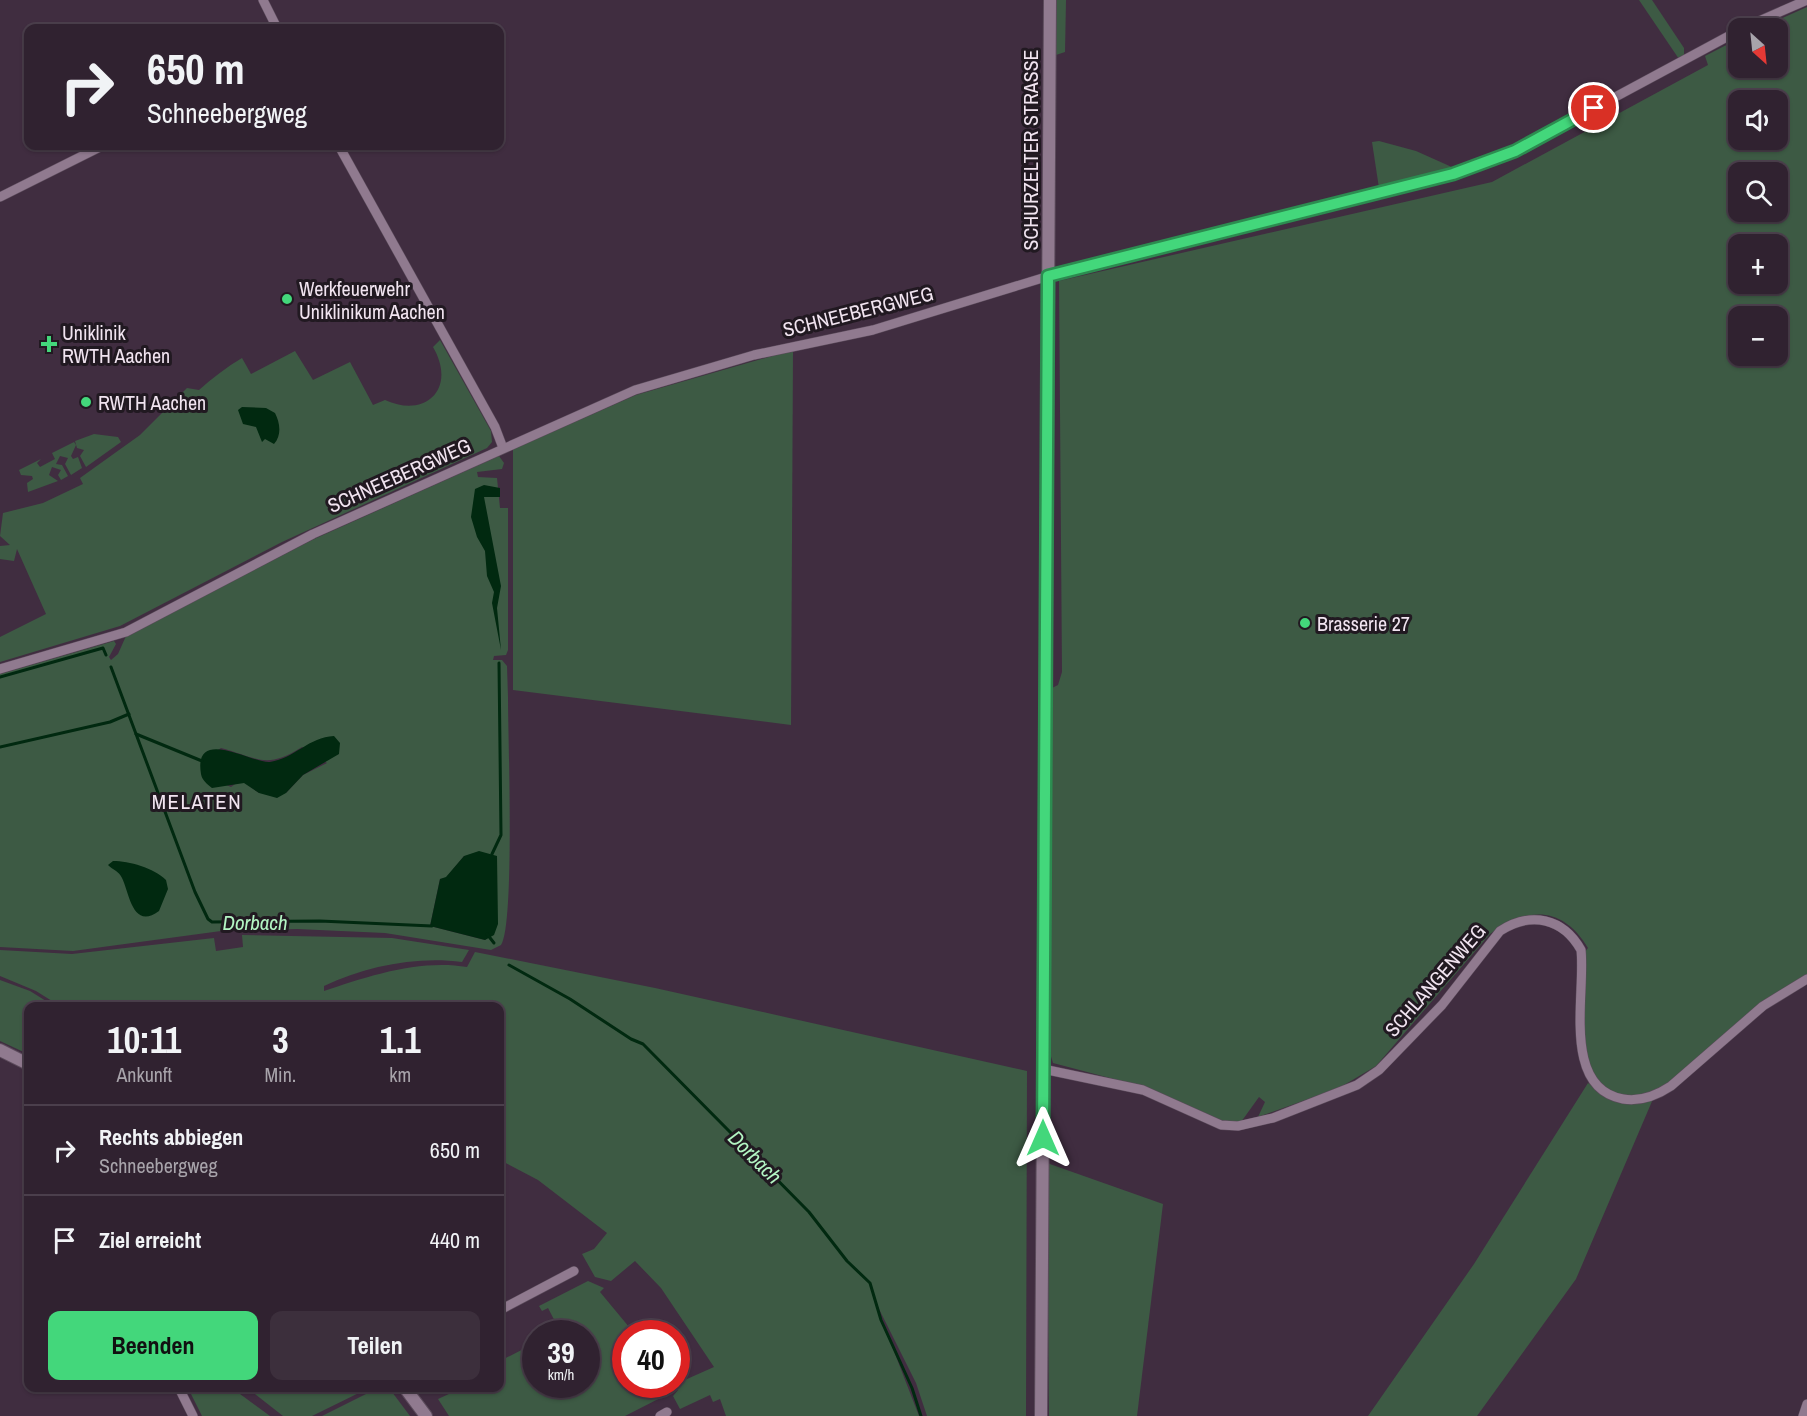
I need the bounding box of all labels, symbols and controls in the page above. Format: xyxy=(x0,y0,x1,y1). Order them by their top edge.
north arrow xyxy=(1728,18,1788,78)
map controls xyxy=(1728,18,1788,366)
text: 650 m xyxy=(147,41,245,97)
icon: right xyxy=(48,48,126,126)
street label: SCHURZELTER STRASSE xyxy=(1017,49,1044,251)
pin xyxy=(1568,82,1619,133)
button: sound xyxy=(1728,90,1788,150)
icon: arrive xyxy=(1577,91,1610,124)
text: Schneebergweg xyxy=(147,95,307,131)
button: search xyxy=(1728,162,1788,222)
button: + xyxy=(1728,234,1788,294)
place label: Werkfeuerwehr Uniklinikum Aachen xyxy=(299,275,445,325)
street label: SCHNEEBERGWEG xyxy=(780,279,936,343)
marker: Werkfeuerwehr Uniklinikum Aachen xyxy=(280,292,294,306)
button: − xyxy=(1728,306,1788,366)
place label: Uniklinik RWTH Aachen xyxy=(62,319,170,369)
marker: Uniklinik RWTH Aachen xyxy=(40,335,58,353)
place label: RWTH Aachen xyxy=(98,389,206,416)
marker: RWTH Aachen xyxy=(79,395,93,409)
street label: SCHNEEBERGWEG xyxy=(323,431,475,519)
place label: Brasserie 27 xyxy=(1317,610,1410,637)
marker: Brasserie 27 xyxy=(1298,616,1312,630)
district label: MELATEN xyxy=(152,787,242,816)
water label: Dorbach xyxy=(222,908,288,937)
street label: SCHLANGENWEG xyxy=(1378,918,1492,1042)
text: 10:11 xyxy=(107,1016,181,1064)
text: 3 xyxy=(272,1016,289,1064)
text: 1.1 xyxy=(380,1016,421,1064)
text: Ankunft xyxy=(116,1061,172,1088)
text: Min. xyxy=(264,1061,296,1088)
text: km xyxy=(389,1061,411,1088)
position arrow xyxy=(1011,1106,1075,1170)
text: Rechts abbiegen xyxy=(99,1122,243,1152)
water label: Dorbach xyxy=(722,1124,788,1190)
icon: right xyxy=(48,1134,81,1167)
text: 650 m xyxy=(430,1135,480,1165)
text: Schneebergweg xyxy=(99,1152,218,1179)
icon: arrive xyxy=(48,1224,81,1257)
text: Ziel erreicht xyxy=(99,1225,201,1255)
text: 440 m xyxy=(430,1225,480,1255)
button: Beenden xyxy=(48,1311,258,1380)
button: Teilen xyxy=(270,1311,480,1380)
speed limit sign: 40 xyxy=(612,1320,690,1398)
text: 39 xyxy=(547,1332,575,1372)
text: km/h xyxy=(548,1364,574,1385)

